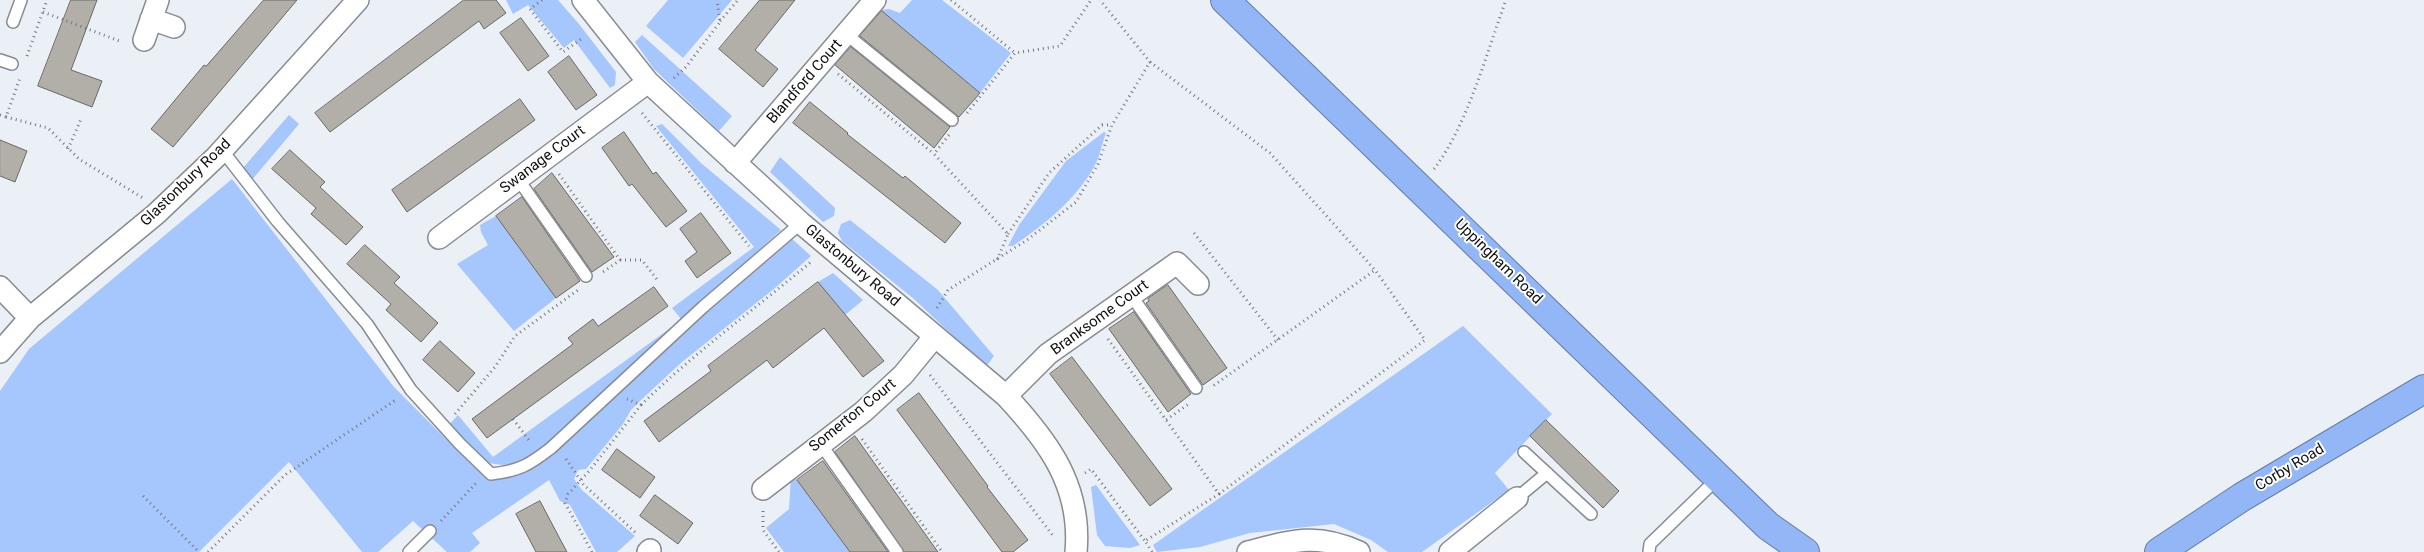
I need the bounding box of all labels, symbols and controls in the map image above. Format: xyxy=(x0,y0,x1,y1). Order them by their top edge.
street label: Blandford Court xyxy=(764,36,846,128)
street label: Swanage Court xyxy=(497,122,589,198)
street label: Glastonbury Road xyxy=(137,135,235,231)
street label: Uppingham Road xyxy=(1451,216,1545,308)
street label: Glastonbury Road xyxy=(801,221,903,311)
street label: Branksome Court xyxy=(1048,277,1152,359)
street label: Somerton Court xyxy=(806,376,900,456)
street label: Corby Road xyxy=(2252,440,2328,496)

